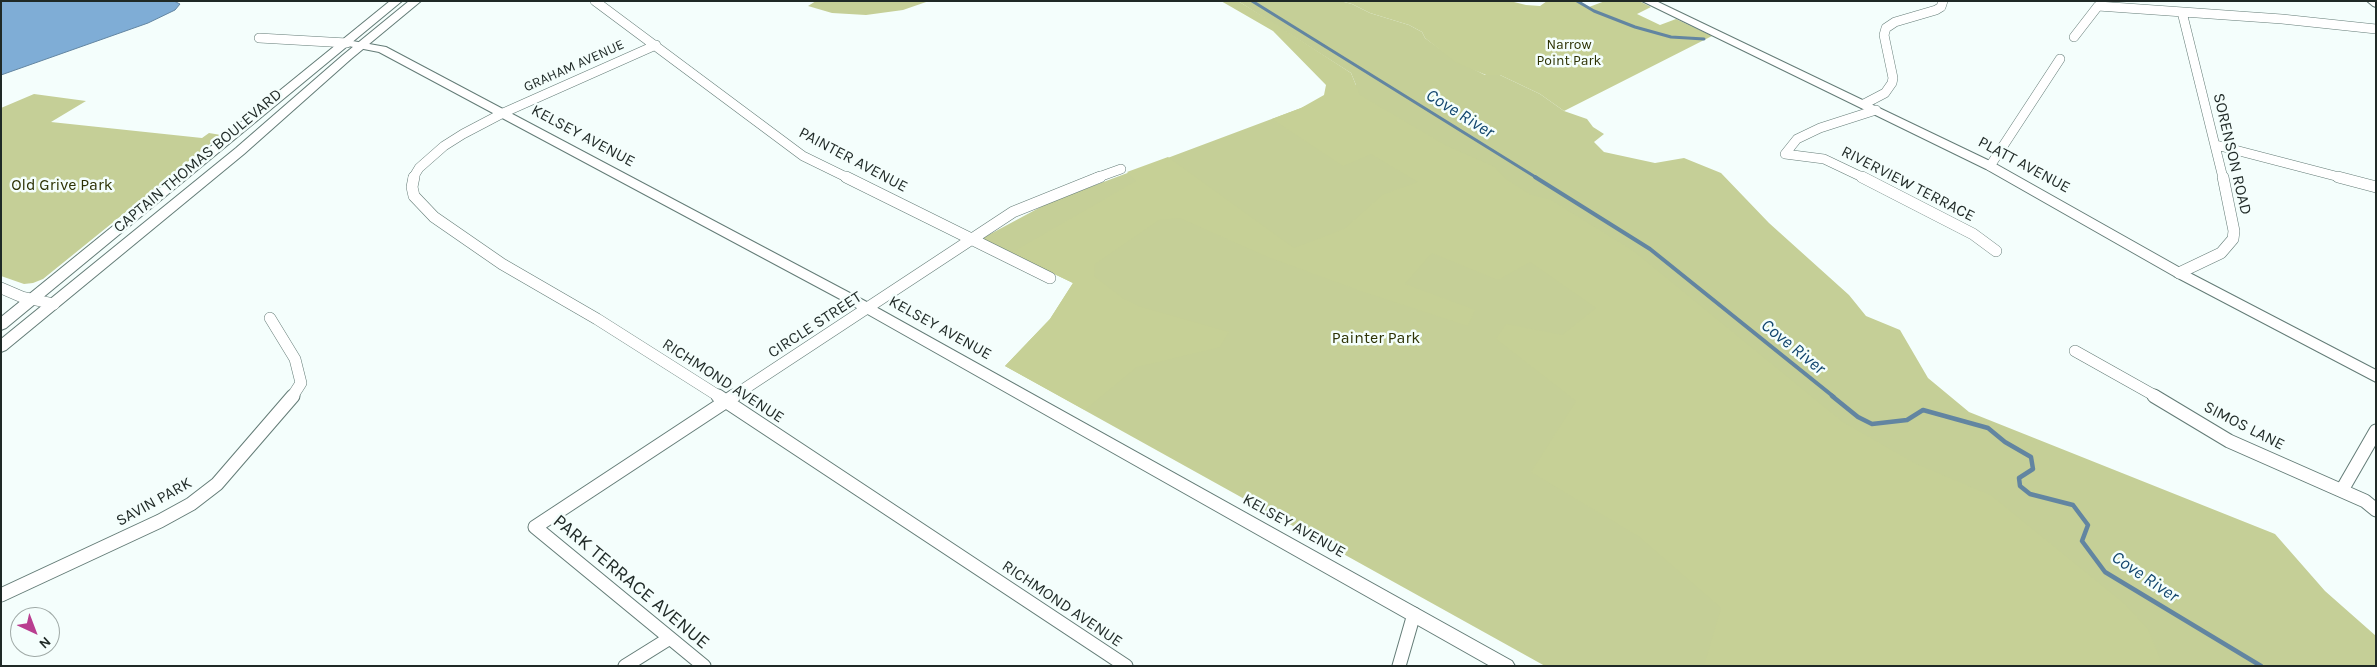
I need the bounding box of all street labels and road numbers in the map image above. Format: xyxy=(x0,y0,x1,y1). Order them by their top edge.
street label: GRAHAM AVENUE xyxy=(521,36,627,96)
street label: CAPTAIN THOMAS BOULEVARD xyxy=(110,85,286,237)
street label: SORENSON ROAD xyxy=(2209,91,2255,217)
street label: KELSEY AVENUE xyxy=(528,101,638,171)
street label: PAINTER AVENUE xyxy=(795,123,911,197)
street label: PLATT AVENUE xyxy=(1975,133,2073,197)
street label: RIVERVIEW TERRACE xyxy=(1838,142,1978,226)
street label: CIRCLE STREET xyxy=(765,288,865,362)
street label: KELSEY AVENUE xyxy=(885,292,995,364)
street label: RICHMOND AVENUE xyxy=(659,335,787,427)
street label: SIMOS LANE xyxy=(2200,397,2288,455)
street label: SAVIN PARK xyxy=(113,473,195,531)
street label: KELSEY AVENUE xyxy=(1239,490,1349,562)
street label: PARK TERRACE AVENUE xyxy=(548,510,714,654)
street label: RICHMOND AVENUE xyxy=(998,557,1126,651)

